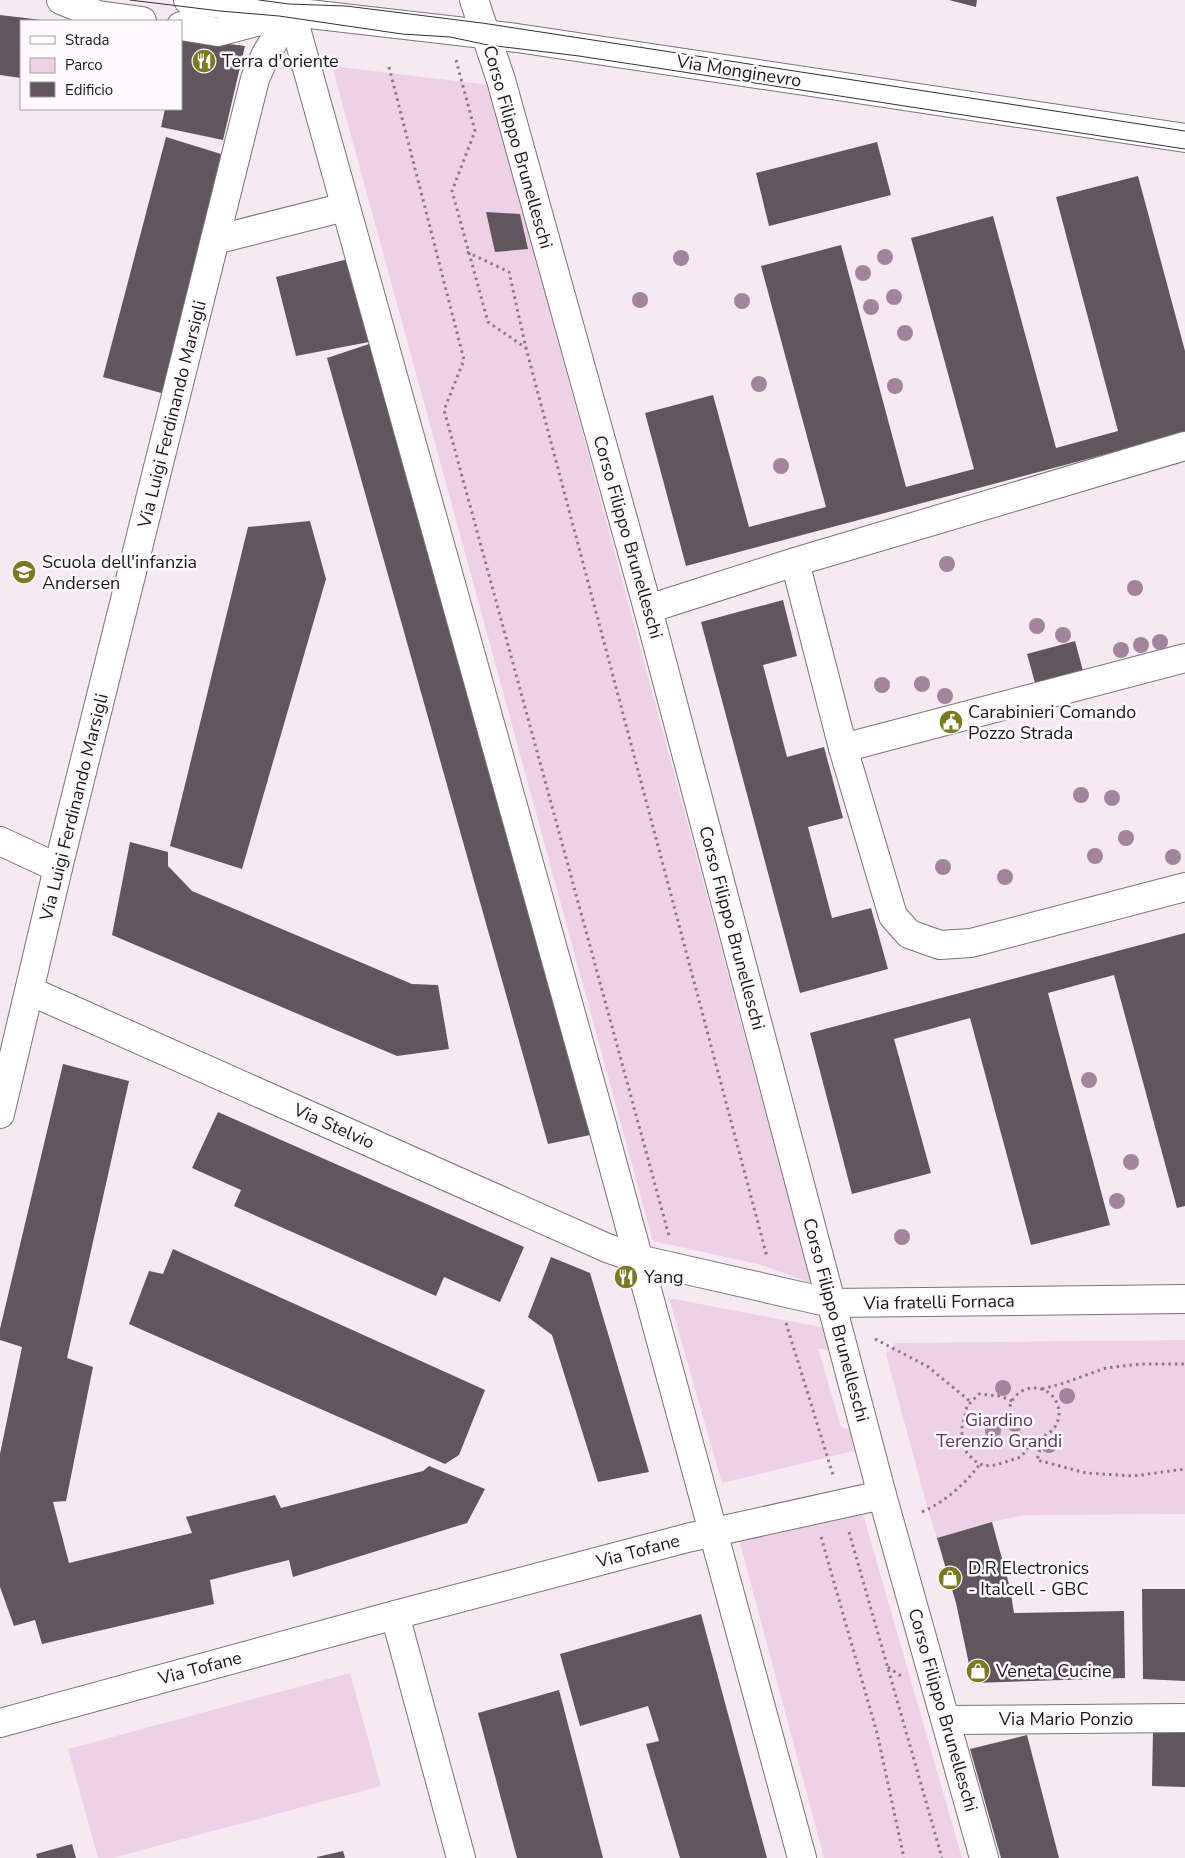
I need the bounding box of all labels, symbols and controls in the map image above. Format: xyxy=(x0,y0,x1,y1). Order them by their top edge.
legend xyxy=(20,20,182,110)
text: Strada xyxy=(65,30,109,50)
street label: Corso Filippo Brunelleschi xyxy=(477,43,559,251)
restaurant icon: Terra d'oriente xyxy=(191,48,217,74)
place label: Terra d'oriente xyxy=(222,49,339,73)
street label: Via Monginevro xyxy=(674,49,803,93)
text: Parco xyxy=(65,55,103,75)
text: Edificio xyxy=(65,80,113,100)
street label: Via Luigi Ferdinando Marsigli xyxy=(132,298,212,531)
street label: Corso Filippo Brunelleschi xyxy=(587,433,669,641)
place label: Scuola dell'infanzia Andersen xyxy=(42,550,197,595)
school or university icon: Scuola dell'infanzia Andersen xyxy=(11,559,37,585)
street label: Via Luigi Ferdinando Marsigli xyxy=(34,691,114,924)
place label: Carabinieri Comando Pozzo Strada xyxy=(968,700,1136,745)
public building icon: Carabinieri Comando Pozzo Strada xyxy=(938,709,964,735)
street label: Corso Filippo Brunelleschi xyxy=(693,823,771,1033)
street label: Via Stelvio xyxy=(289,1097,378,1154)
street label: Corso Filippo Brunelleschi xyxy=(797,1215,875,1425)
restaurant icon: Yang xyxy=(613,1264,639,1290)
place label: Yang xyxy=(643,1265,684,1289)
street label: Via fratelli Fornaca xyxy=(862,1289,1015,1315)
park label: Giardino Terenzio Grandi xyxy=(936,1408,1062,1453)
street label: Via Tofane xyxy=(593,1528,682,1574)
place label: D.R Electronics - Italcell - GBC xyxy=(968,1556,1089,1601)
shop icon: D.R Electronics - Italcell - GBC xyxy=(937,1565,963,1591)
street label: Corso Filippo Brunelleschi xyxy=(902,1606,984,1814)
street label: Via Tofane xyxy=(155,1645,244,1691)
shop icon: Veneta Cucine xyxy=(965,1658,991,1684)
place label: Veneta Cucine xyxy=(995,1659,1112,1683)
street label: Via Mario Ponzio xyxy=(998,1707,1133,1731)

